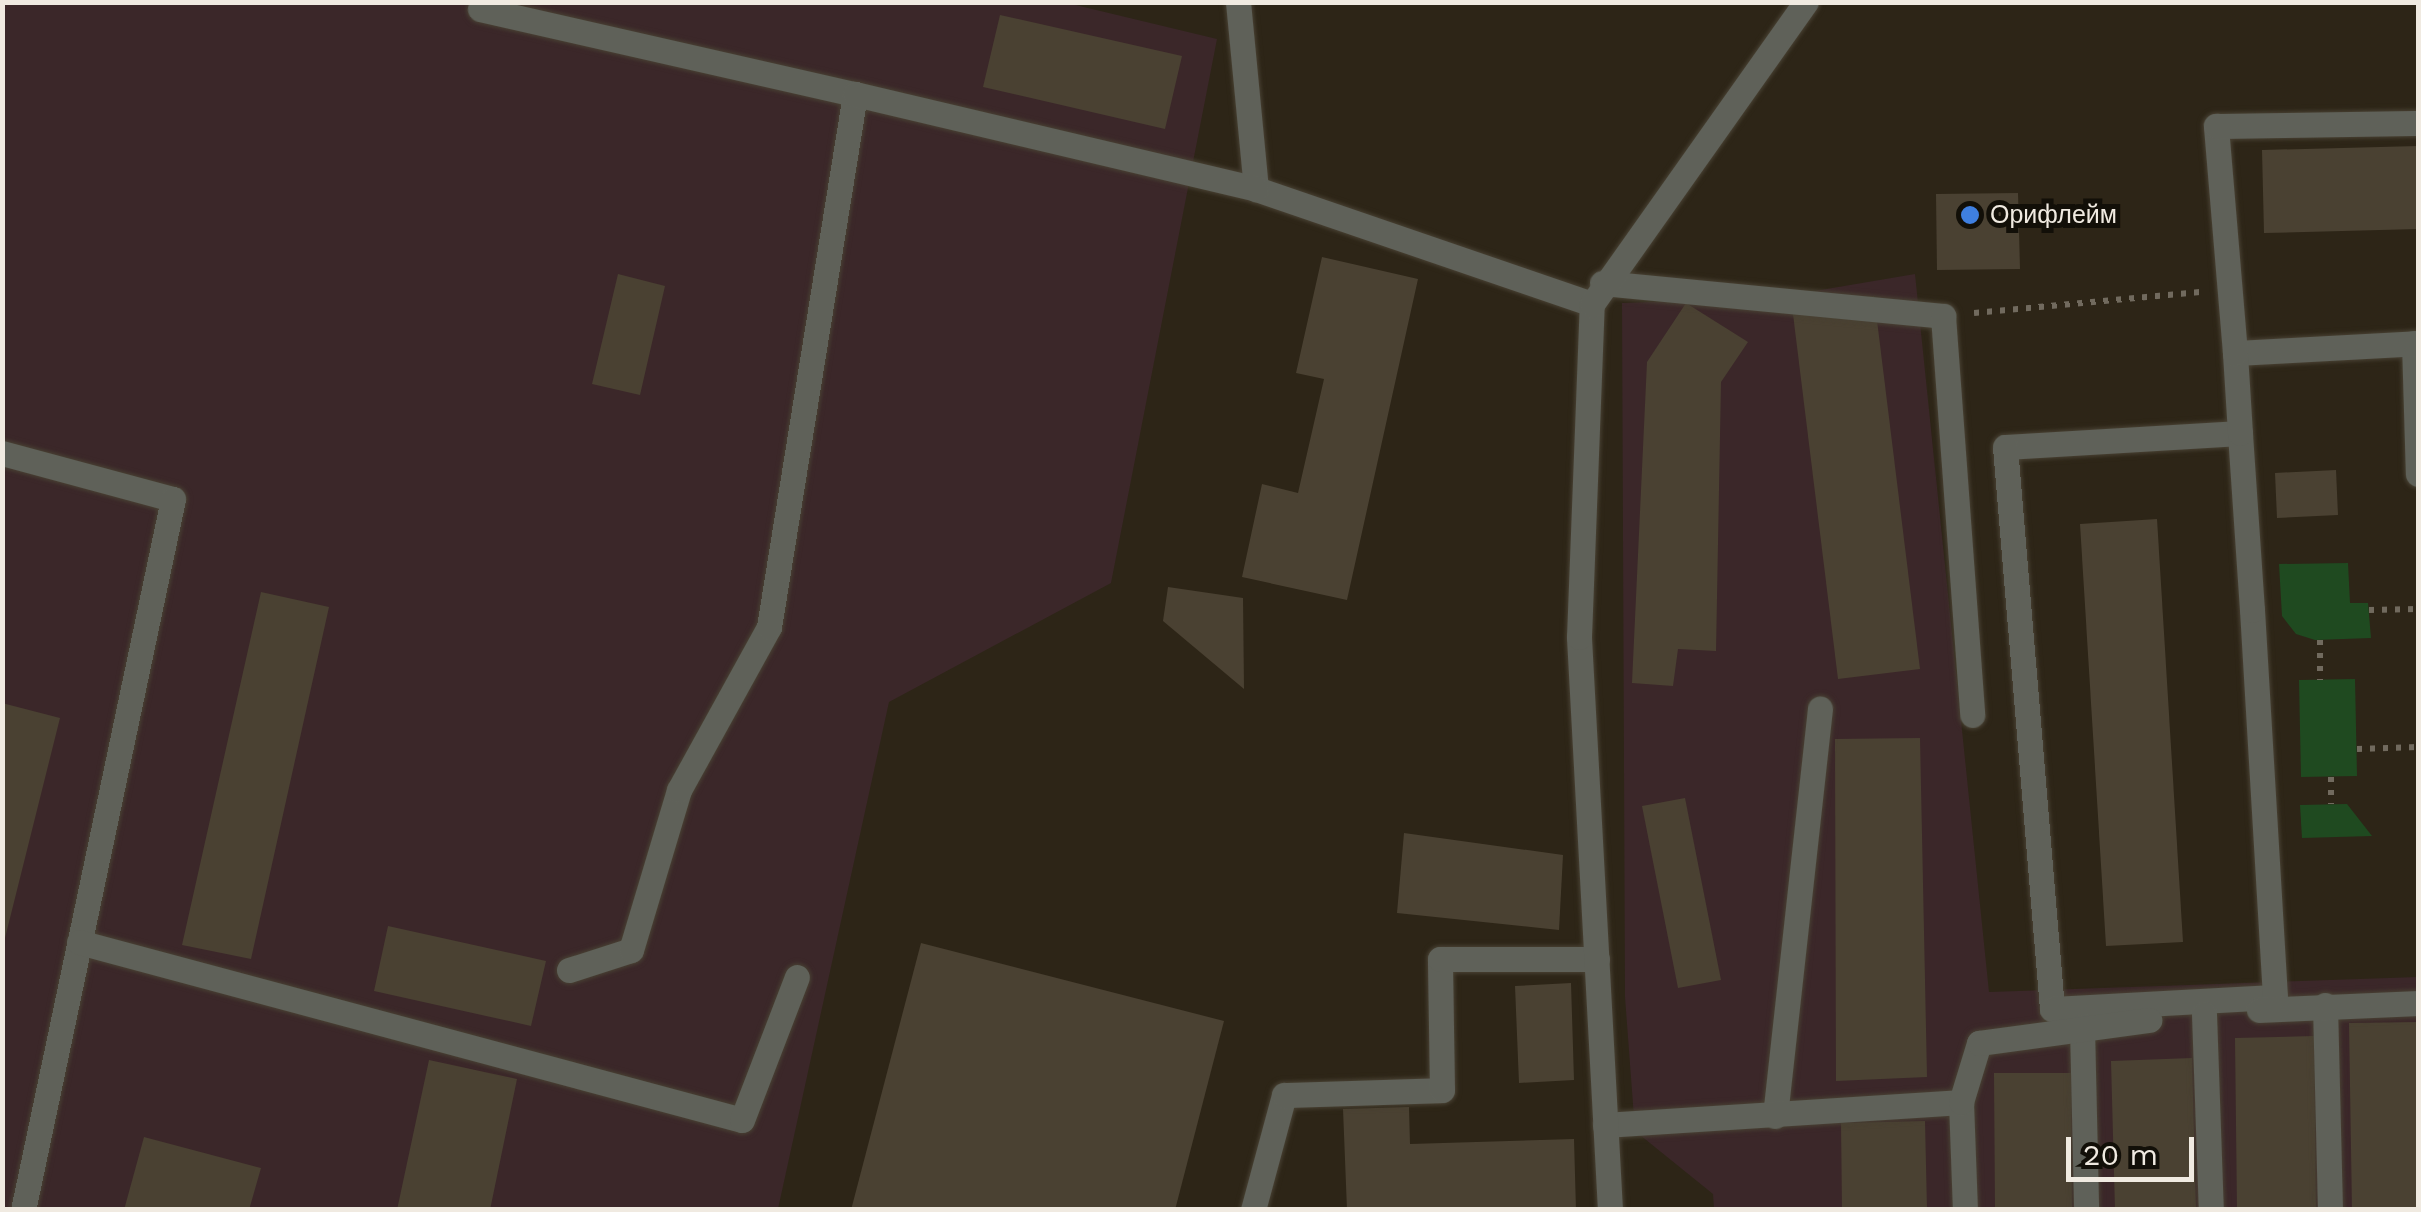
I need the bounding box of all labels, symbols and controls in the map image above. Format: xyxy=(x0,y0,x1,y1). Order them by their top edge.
place label: Орифлейм xyxy=(1990,200,2117,230)
marker: Орифлейм xyxy=(1959,204,1981,226)
scale bar xyxy=(2071,1117,2198,1179)
text: 20 m xyxy=(2083,1137,2158,1172)

